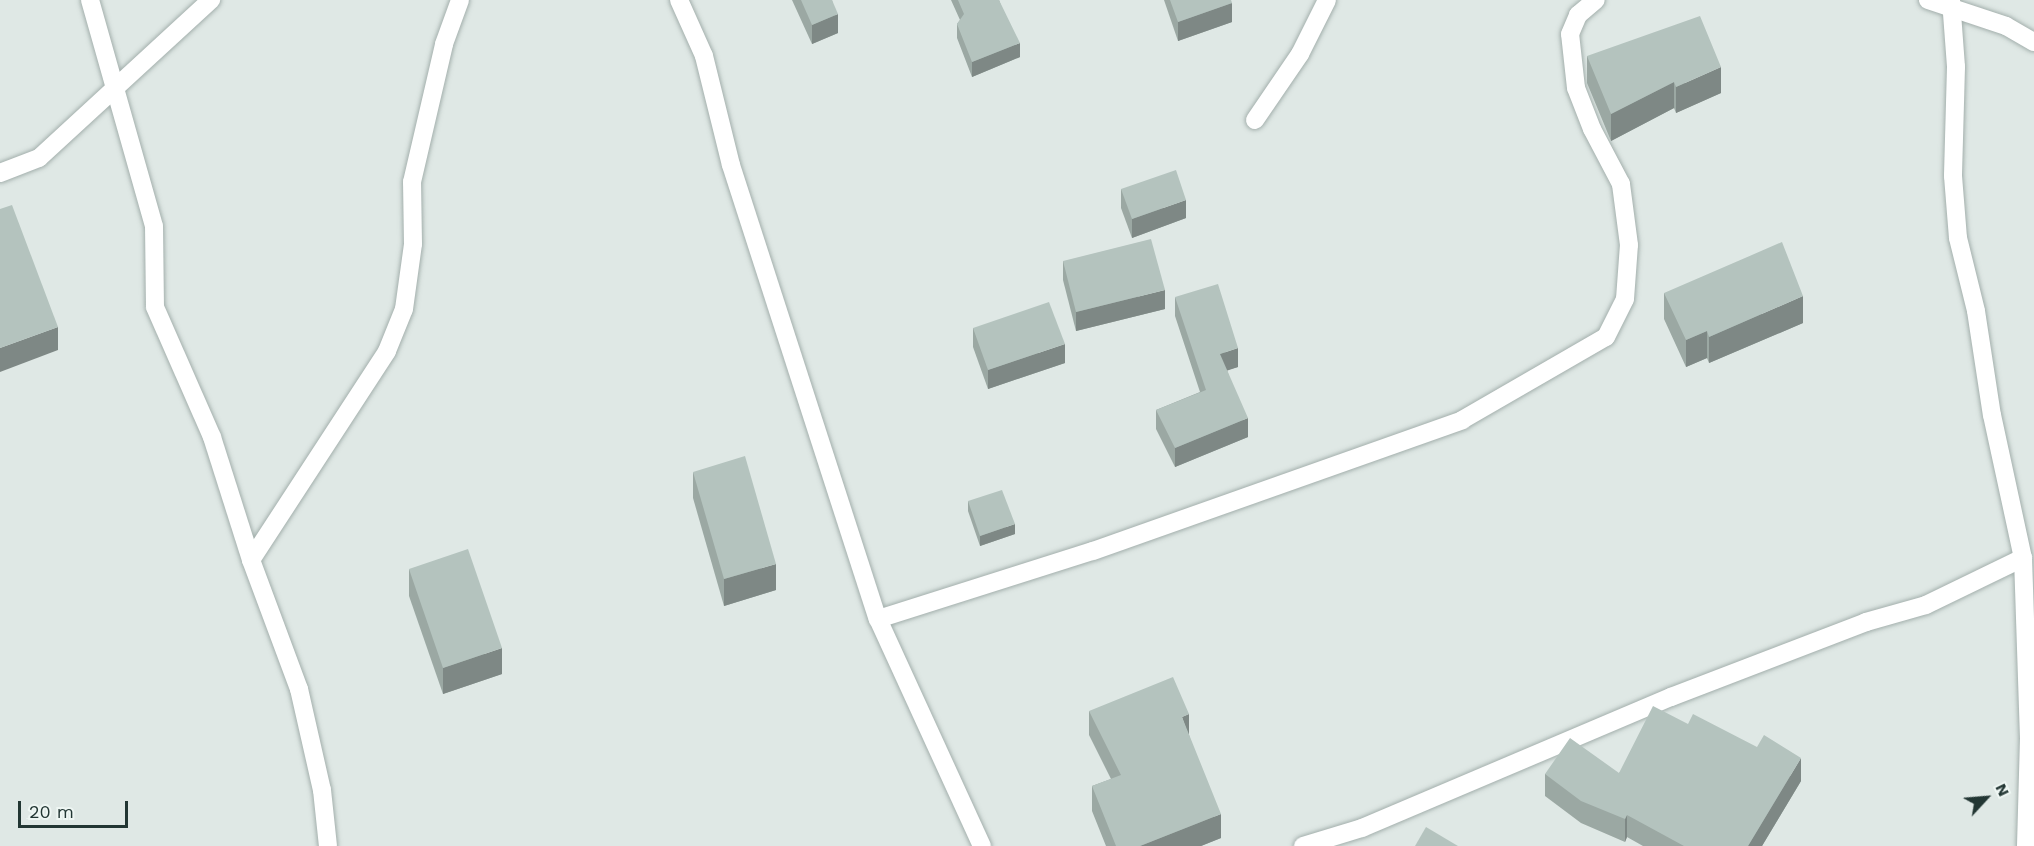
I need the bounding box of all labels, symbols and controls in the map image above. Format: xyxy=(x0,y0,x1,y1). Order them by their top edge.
north arrow xyxy=(1956,768,2016,828)
text: N xyxy=(1991,780,2014,799)
scale bar xyxy=(21,789,130,827)
text: 20 m xyxy=(29,801,74,822)

